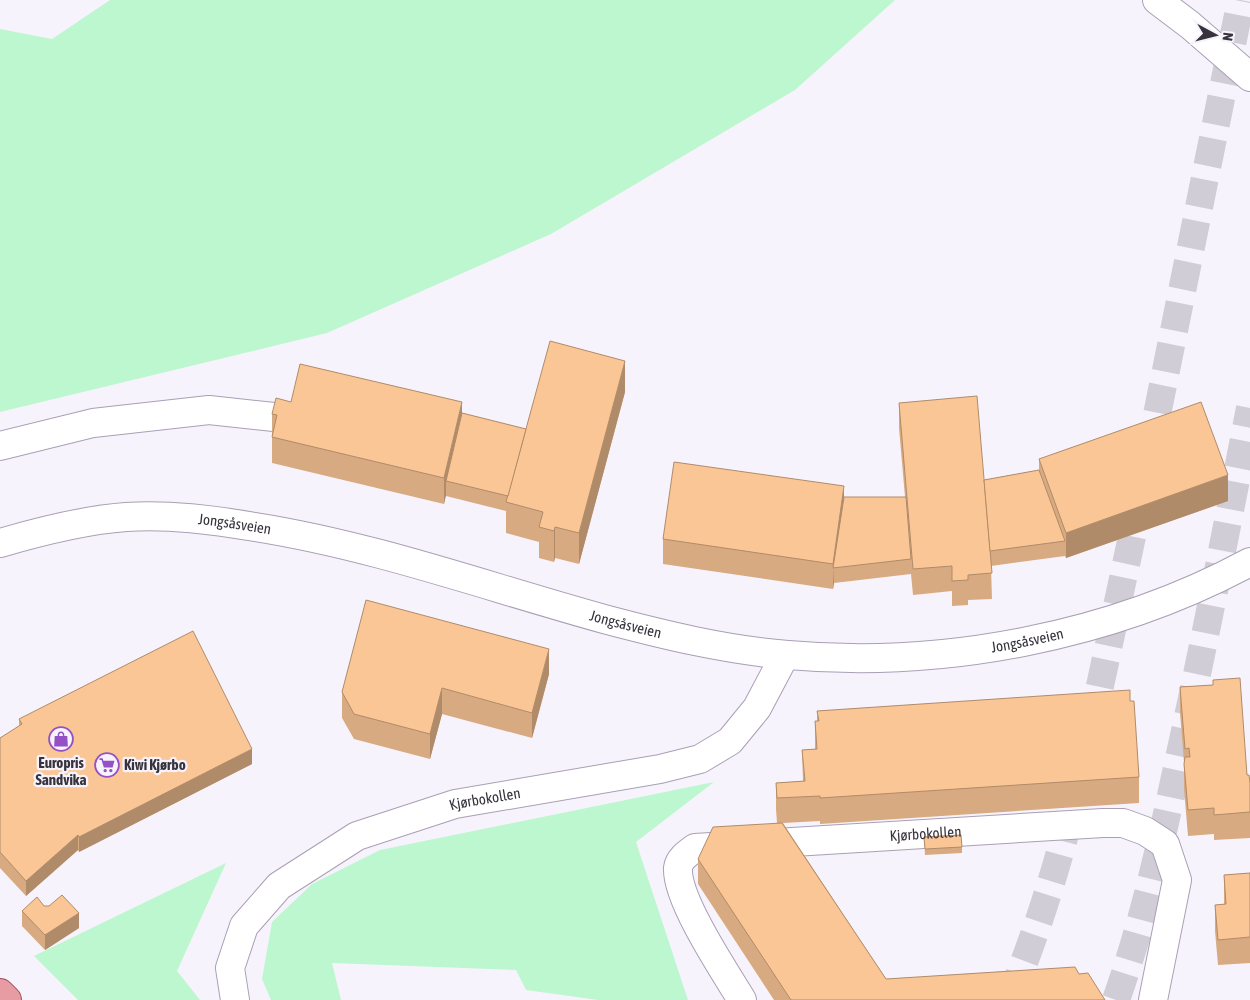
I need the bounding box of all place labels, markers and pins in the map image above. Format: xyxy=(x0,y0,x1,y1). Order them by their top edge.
shop icon: Europris Sandvika xyxy=(48,726,74,752)
supermarket icon: Kiwi Kjørbo xyxy=(94,752,120,778)
place label: Europris Sandvika xyxy=(36,754,86,788)
place label: Kiwi Kjørbo xyxy=(124,756,186,773)

